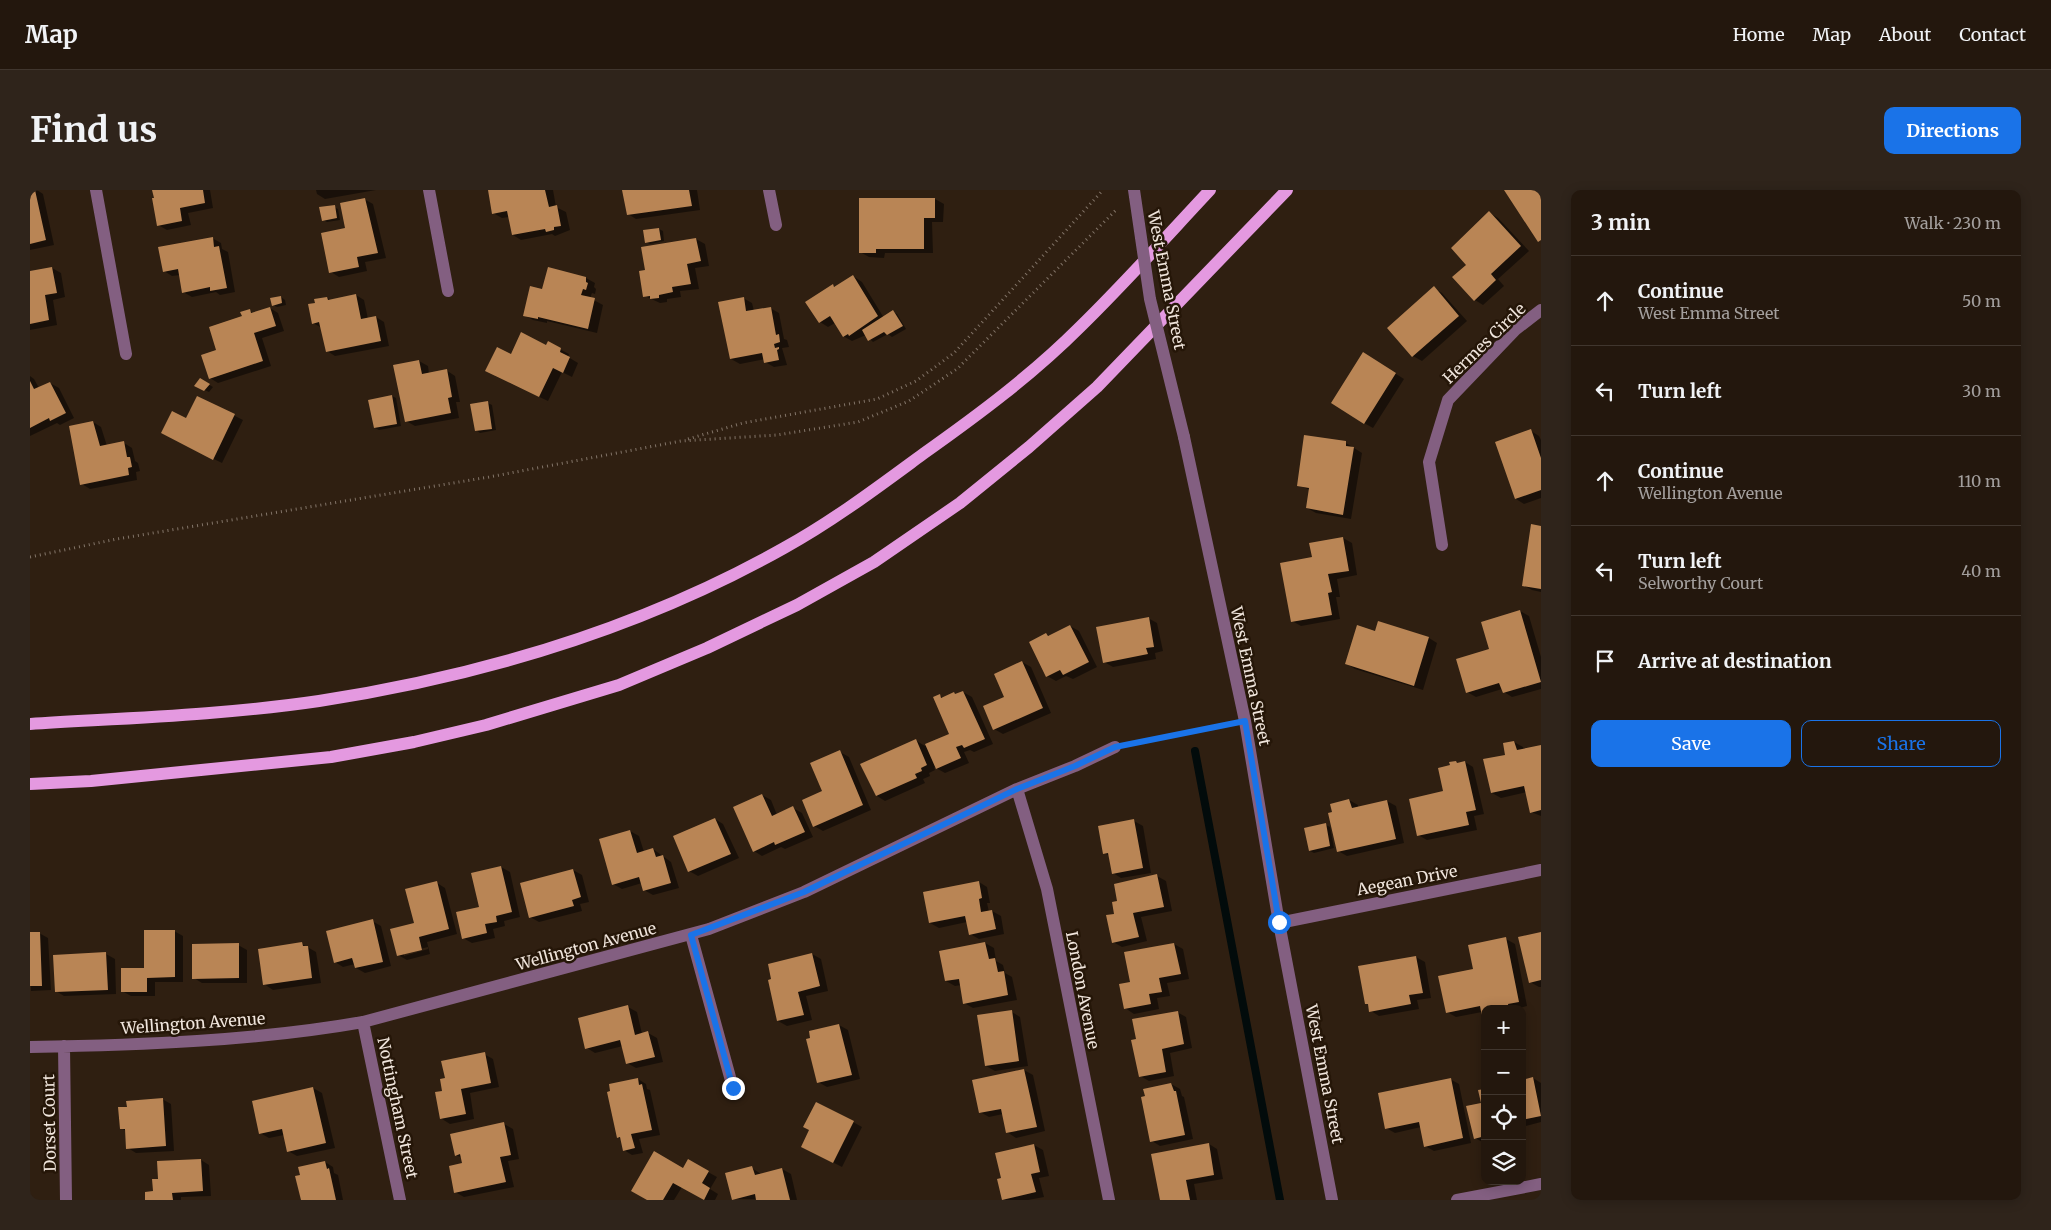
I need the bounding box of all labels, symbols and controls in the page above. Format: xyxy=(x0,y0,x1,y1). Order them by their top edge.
text: Map xyxy=(25,19,78,50)
text: Home xyxy=(1733,23,1785,46)
text: Map xyxy=(1813,23,1851,46)
text: About xyxy=(1879,23,1931,46)
text: Contact xyxy=(1959,23,2026,46)
button: Directions xyxy=(1884,107,2021,154)
text: Find us xyxy=(30,108,157,152)
street label: West Emma Street xyxy=(1143,208,1190,352)
text: 3 min xyxy=(1591,209,1650,236)
text: Walk · 230 m xyxy=(1905,213,2001,233)
text: Continue xyxy=(1638,279,1724,303)
icon: ahead xyxy=(1591,287,1619,315)
text: 50 m xyxy=(1962,291,2001,311)
street label: Hermes Circle xyxy=(1438,298,1530,388)
text: West Emma Street xyxy=(1638,303,1780,323)
icon: left xyxy=(1591,377,1619,405)
text: Turn left xyxy=(1638,379,1722,403)
text: 30 m xyxy=(1962,381,2001,401)
text: Continue xyxy=(1638,459,1724,483)
icon: ahead xyxy=(1591,467,1619,495)
text: 110 m xyxy=(1958,471,2001,491)
text: Wellington Avenue xyxy=(1638,483,1783,503)
text: Turn left xyxy=(1638,549,1722,573)
icon: left xyxy=(1591,557,1619,585)
text: 40 m xyxy=(1961,561,2001,581)
text: Selworthy Court xyxy=(1638,573,1763,593)
street label: West Emma Street xyxy=(1226,604,1276,748)
icon: arrive xyxy=(1591,647,1619,675)
text: Arrive at destination xyxy=(1638,649,1832,673)
button: Save xyxy=(1591,720,1791,767)
button: Share xyxy=(1801,720,2001,767)
street label: Aegean Drive xyxy=(1354,860,1459,900)
route start xyxy=(1268,911,1291,934)
street label: Wellington Avenue xyxy=(513,918,658,975)
street label: London Avenue xyxy=(1062,929,1104,1051)
street label: West Emma Street xyxy=(1301,1002,1348,1146)
map controls xyxy=(1481,1005,1526,1185)
button: + xyxy=(1481,1005,1526,1050)
street label: Wellington Avenue xyxy=(119,1008,266,1038)
street label: Nottingham Street xyxy=(373,1035,423,1181)
button: − xyxy=(1481,1050,1526,1095)
street label: Dorset Court xyxy=(38,1073,60,1172)
route end xyxy=(722,1077,745,1100)
button: locate xyxy=(1481,1095,1526,1140)
button: layers xyxy=(1481,1140,1526,1185)

